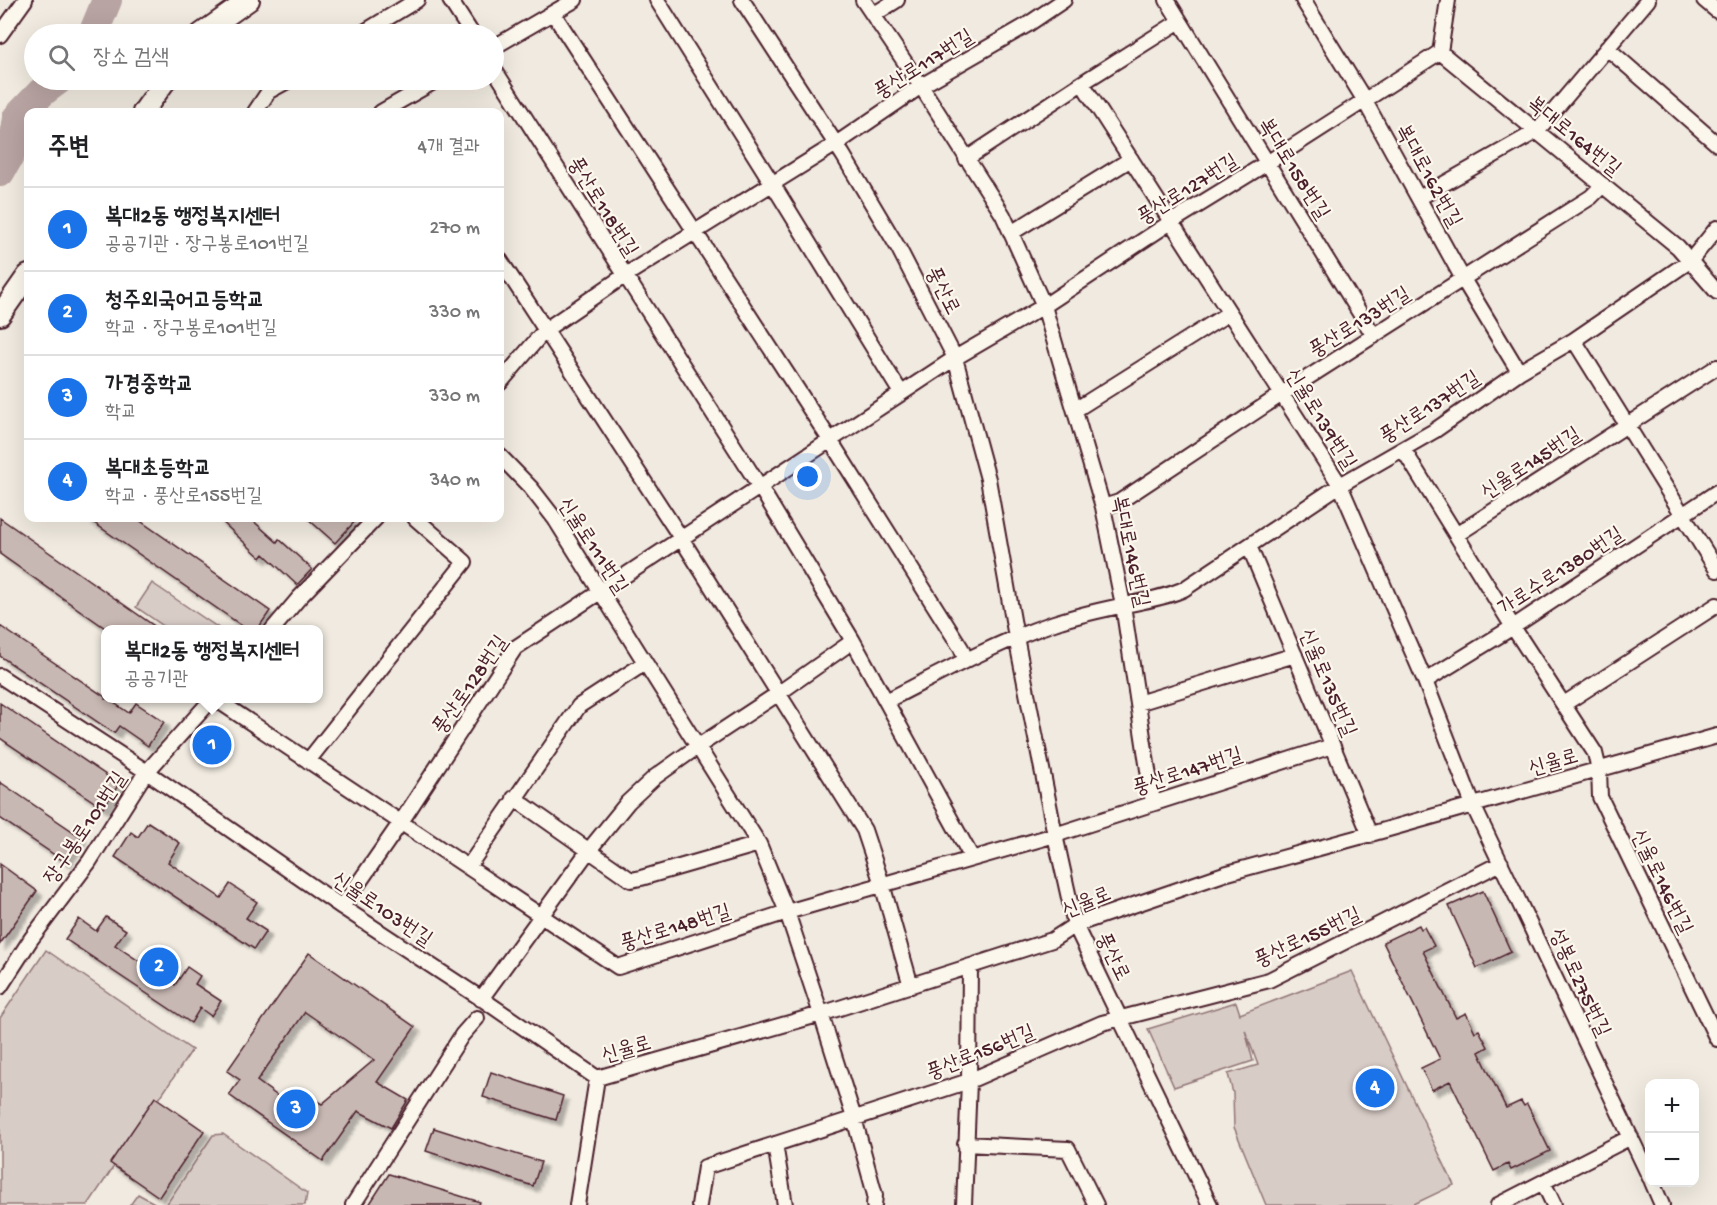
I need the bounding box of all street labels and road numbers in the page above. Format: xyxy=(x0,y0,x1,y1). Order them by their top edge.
street label: 풍산로117번길 xyxy=(871,26,979,106)
street label: 복대로164번길 xyxy=(1521,92,1625,183)
street label: 복대로158번길 xyxy=(1251,114,1333,226)
street label: 복대로162번길 xyxy=(1388,121,1466,233)
street label: 풍산로127번길 xyxy=(1134,150,1244,232)
street label: 풍산로118번길 xyxy=(560,153,642,262)
street label: 풍산로 xyxy=(918,263,964,320)
street label: 풍산로133번길 xyxy=(1306,283,1416,365)
street label: 신율로139번길 xyxy=(1278,365,1360,475)
street label: 풍산로137번길 xyxy=(1376,367,1486,451)
street label: 신율로145번길 xyxy=(1477,423,1587,506)
street label: 신율로111번길 xyxy=(551,494,632,600)
street label: 복대로146번길 xyxy=(1105,494,1153,610)
street label: 가로수로1380번길 xyxy=(1495,523,1629,623)
street label: 신율로135번길 xyxy=(1292,626,1360,741)
street label: 풍산로128번길 xyxy=(429,632,515,740)
street label: 풍산로147번길 xyxy=(1130,744,1246,803)
street label: 신율로 xyxy=(1526,745,1582,783)
street label: 장구봉로101번길 xyxy=(40,768,134,890)
street label: 신율로146번길 xyxy=(1624,826,1696,939)
street label: 신율로103번길 xyxy=(326,868,436,954)
street label: 신율로 xyxy=(1059,883,1115,925)
street label: 풍산로148번길 xyxy=(618,901,734,958)
street label: 풍산로155번길 xyxy=(1251,903,1366,975)
street label: 성봉로275번길 xyxy=(1542,925,1614,1042)
street label: 풍산로 xyxy=(1089,929,1133,986)
street label: 풍산로156번길 xyxy=(923,1021,1039,1087)
street label: 신율로 xyxy=(599,1032,655,1070)

